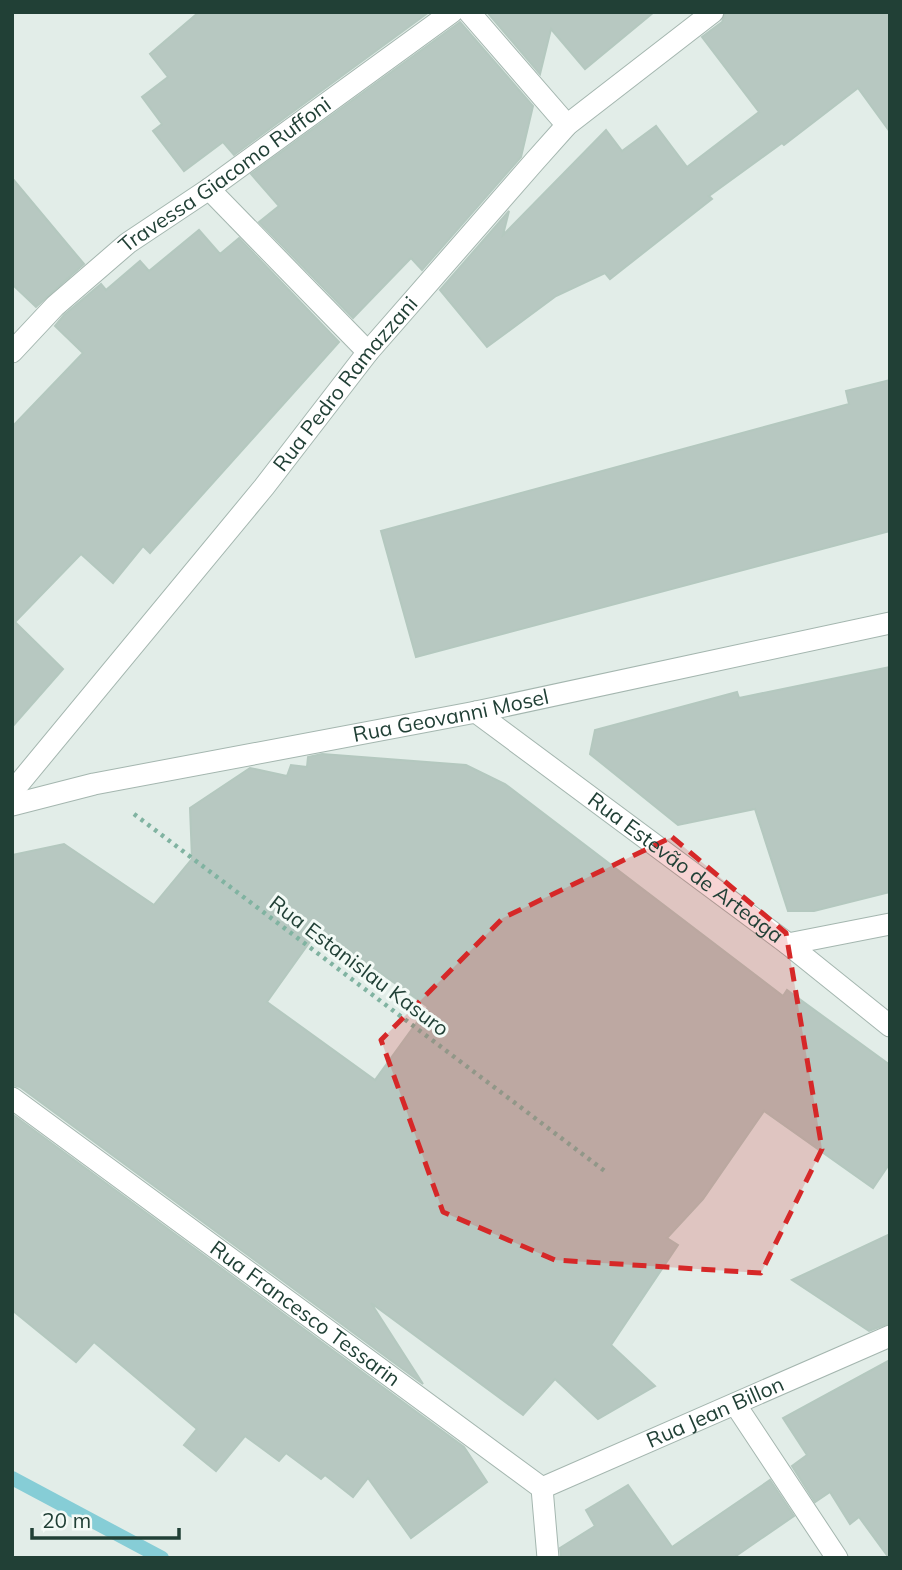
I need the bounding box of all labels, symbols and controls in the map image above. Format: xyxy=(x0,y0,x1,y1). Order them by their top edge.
street label: Travessa Giacomo Ruffoni xyxy=(113,91,336,257)
street label: Rua Pedro Ramazzani xyxy=(267,291,423,476)
street label: Rua Geovanni Mosel xyxy=(351,683,551,747)
street label: Rua Estevão de Arteaga xyxy=(583,786,789,948)
street label: Rua Estanislau Kasuro xyxy=(265,889,454,1041)
street label: Rua Francesco Tessarin xyxy=(206,1234,406,1391)
street label: Rua Jean Billon xyxy=(642,1370,787,1453)
scale bar xyxy=(32,1496,178,1540)
text: 20 m xyxy=(42,1507,91,1533)

